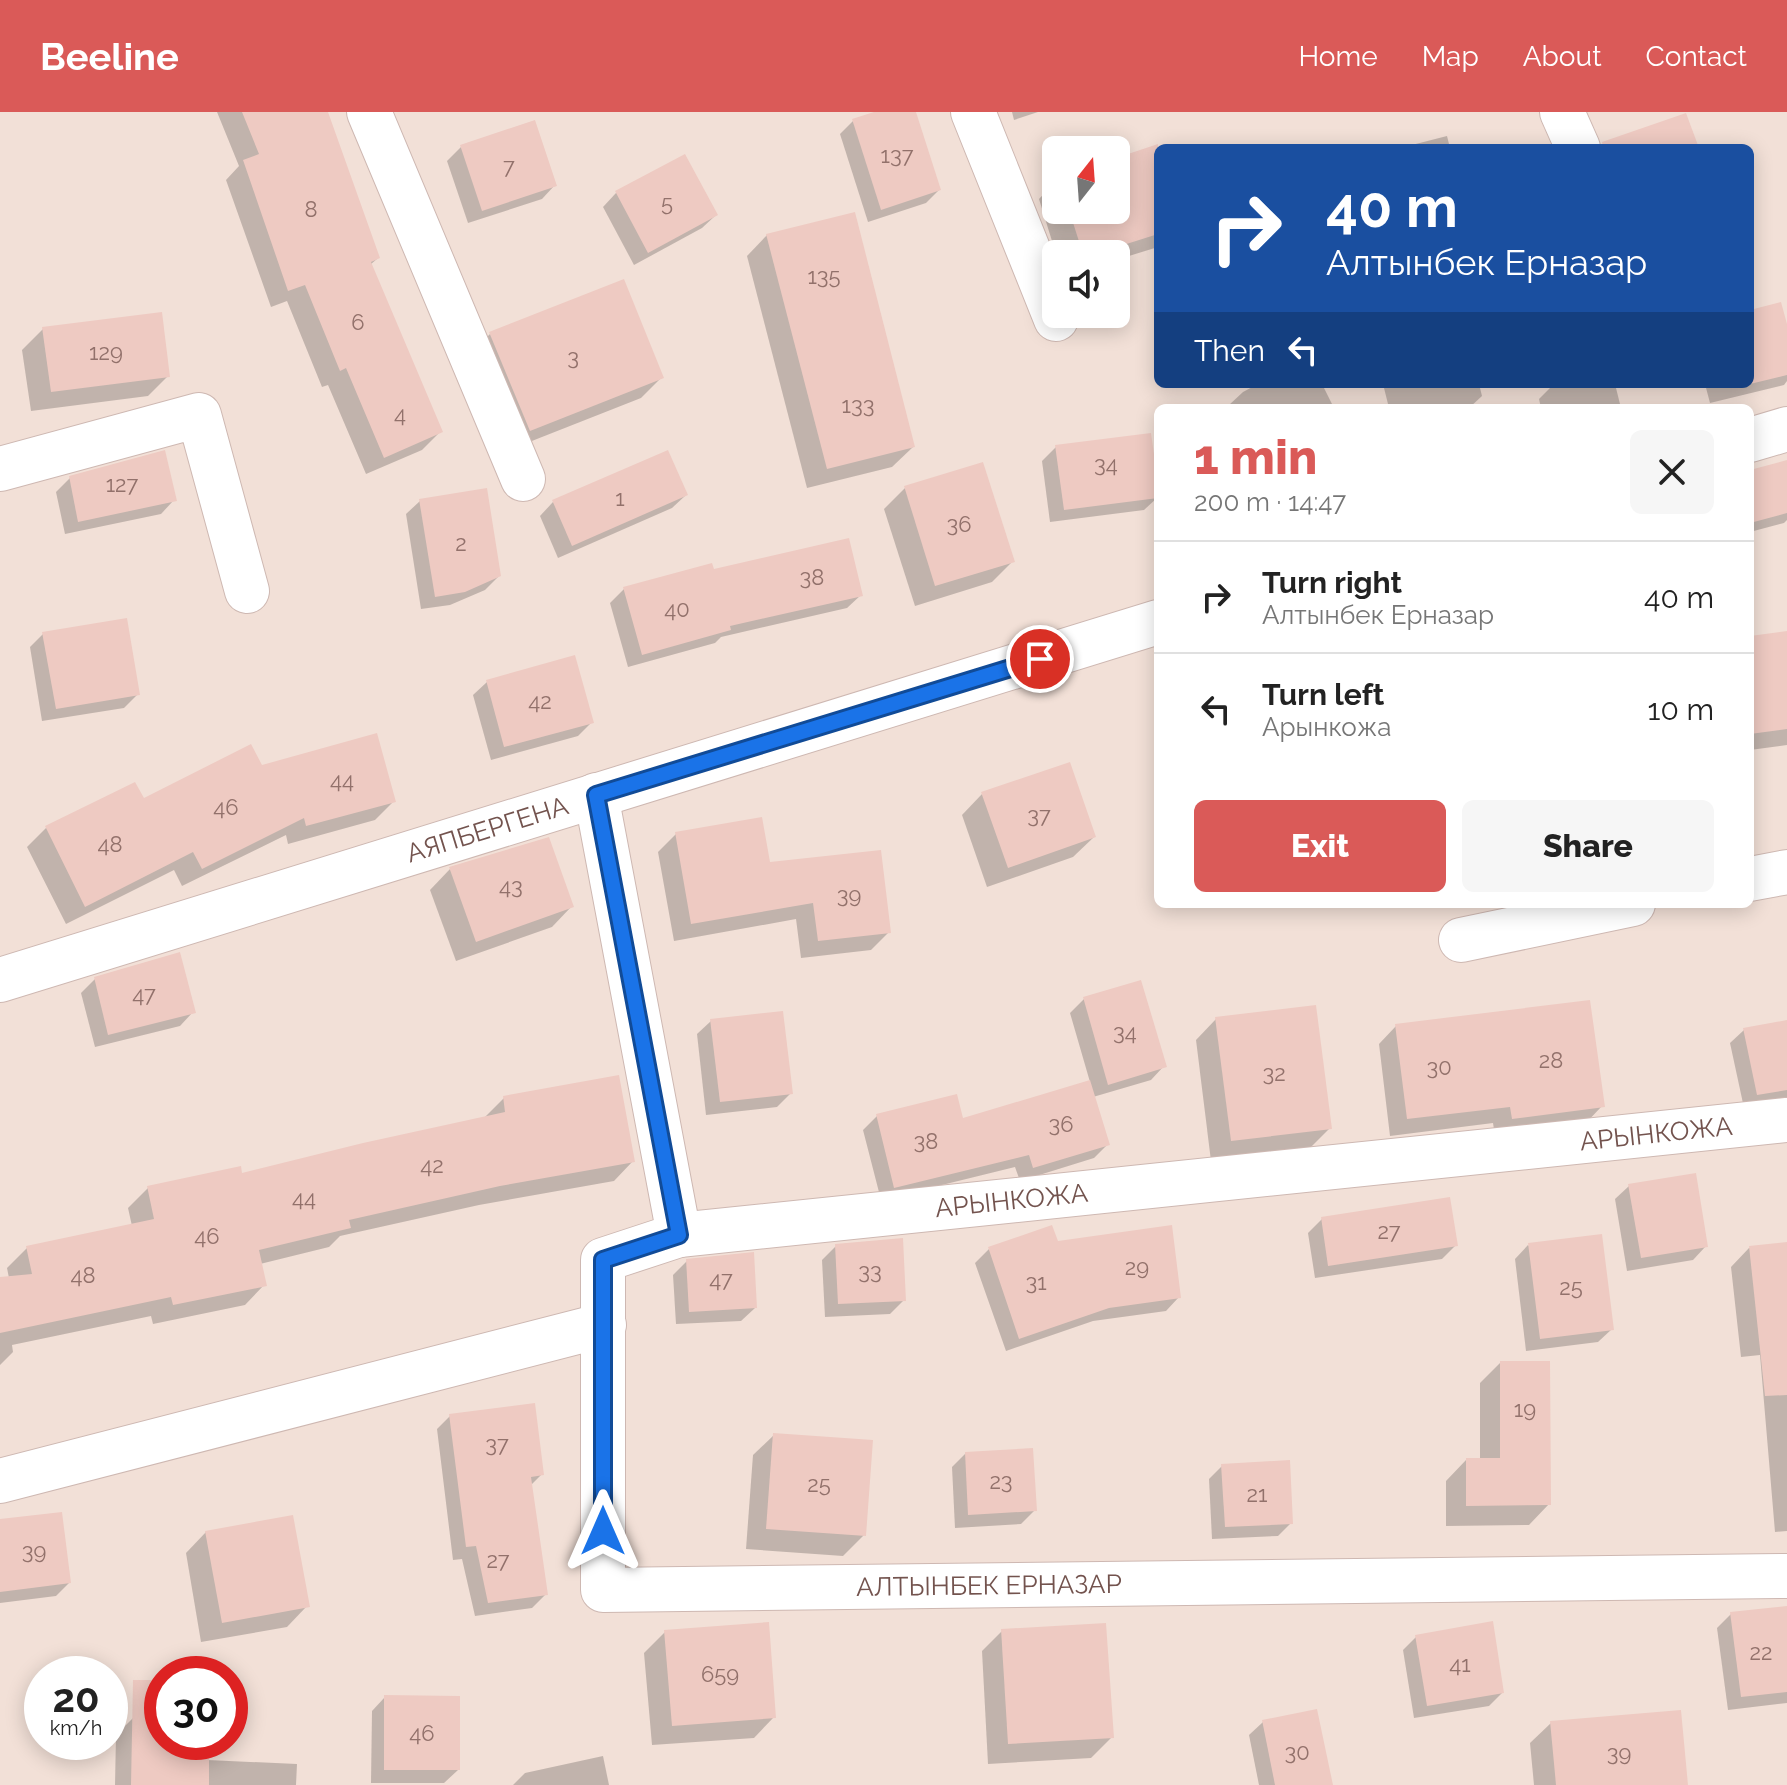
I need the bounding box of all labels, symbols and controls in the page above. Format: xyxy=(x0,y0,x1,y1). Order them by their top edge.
text: Beeline xyxy=(40,34,179,79)
text: Home xyxy=(1298,40,1378,73)
text: Map xyxy=(1422,40,1479,73)
text: About xyxy=(1523,40,1602,73)
text: Contact xyxy=(1646,40,1747,73)
north arrow xyxy=(1042,136,1130,224)
map controls xyxy=(1042,136,1130,328)
house number: 137 xyxy=(881,142,914,168)
house number: 7 xyxy=(503,153,515,179)
text: 40 m xyxy=(1326,174,1458,240)
icon: right xyxy=(1194,176,1298,280)
house number: 5 xyxy=(661,190,673,216)
house number: 8 xyxy=(304,196,318,222)
button: sound xyxy=(1042,240,1130,328)
text: Алтынбек Ерназар xyxy=(1326,241,1647,283)
house number: 135 xyxy=(807,263,841,289)
house number: 6 xyxy=(351,309,365,335)
icon: left xyxy=(1281,328,1325,372)
text: Then xyxy=(1194,333,1265,368)
house number: 129 xyxy=(89,339,123,365)
house number: 3 xyxy=(567,344,579,370)
house number: 133 xyxy=(842,392,874,418)
house number: 4 xyxy=(394,401,406,427)
text: 1 min xyxy=(1194,429,1317,485)
button: close xyxy=(1630,430,1714,514)
house number: 34 xyxy=(1094,451,1118,477)
house number: 127 xyxy=(106,471,139,497)
house number: 1 xyxy=(615,485,625,511)
text: 200 m · 14:47 xyxy=(1194,487,1346,517)
house number: 36 xyxy=(946,511,972,537)
house number: 2 xyxy=(455,530,467,556)
house number: 38 xyxy=(800,564,824,590)
text: Turn right xyxy=(1262,565,1402,600)
icon: right xyxy=(1194,575,1238,619)
text: 40 m xyxy=(1644,580,1714,615)
house number: 40 xyxy=(664,596,690,622)
text: Алтынбек Ерназар xyxy=(1262,600,1494,630)
pin xyxy=(1006,625,1074,693)
icon: arrive xyxy=(1018,637,1062,681)
text: Turn left xyxy=(1262,677,1384,712)
icon: left xyxy=(1194,687,1238,731)
house number: 42 xyxy=(528,688,552,714)
text: 10 m xyxy=(1648,692,1714,727)
text: Арынкожа xyxy=(1262,712,1391,742)
house number: 44 xyxy=(330,767,354,793)
street label: АЯПБЕРГЕНА xyxy=(403,790,572,868)
house number: 46 xyxy=(213,794,239,820)
button: Exit xyxy=(1194,800,1446,892)
button: Share xyxy=(1462,800,1714,892)
house number: 37 xyxy=(1027,802,1051,828)
house number: 48 xyxy=(97,831,123,857)
house number: 43 xyxy=(499,873,523,899)
house number: 39 xyxy=(837,882,861,908)
house number: 47 xyxy=(132,981,156,1007)
house number: 34 xyxy=(1113,1019,1137,1045)
house number: 28 xyxy=(1539,1047,1563,1073)
house number: 30 xyxy=(1426,1054,1452,1080)
house number: 32 xyxy=(1262,1060,1286,1086)
house number: 36 xyxy=(1048,1111,1074,1137)
street label: АРЫНКОЖА xyxy=(1578,1111,1734,1156)
house number: 38 xyxy=(914,1128,938,1154)
house number: 42 xyxy=(420,1152,444,1178)
street label: АРЫНКОЖА xyxy=(934,1178,1090,1223)
house number: 44 xyxy=(292,1185,316,1211)
house number: 27 xyxy=(1377,1218,1401,1244)
house number: 46 xyxy=(194,1223,220,1249)
house number: 29 xyxy=(1125,1254,1149,1280)
house number: 33 xyxy=(858,1258,882,1284)
house number: 48 xyxy=(70,1262,96,1288)
house number: 47 xyxy=(709,1266,733,1292)
house number: 31 xyxy=(1025,1269,1047,1295)
house number: 25 xyxy=(1559,1274,1583,1300)
house number: 19 xyxy=(1514,1396,1536,1422)
house number: 37 xyxy=(485,1431,509,1457)
house number: 23 xyxy=(989,1468,1013,1494)
house number: 25 xyxy=(807,1471,831,1497)
house number: 21 xyxy=(1247,1481,1267,1507)
position arrow xyxy=(561,1489,645,1573)
house number: 39 xyxy=(22,1538,46,1564)
house number: 27 xyxy=(486,1547,510,1573)
street label: АЛТЫНБЕК ЕРНАЗАР xyxy=(856,1569,1122,1602)
house number: 22 xyxy=(1750,1639,1772,1665)
house number: 41 xyxy=(1449,1651,1471,1677)
speed limit sign: 30 xyxy=(144,1656,248,1760)
house number: 659 xyxy=(701,1661,739,1687)
text: 20 xyxy=(52,1674,100,1721)
text: km/h xyxy=(50,1716,102,1740)
house number: 46 xyxy=(409,1720,435,1746)
house number: 30 xyxy=(1284,1739,1310,1765)
house number: 39 xyxy=(1607,1740,1631,1766)

